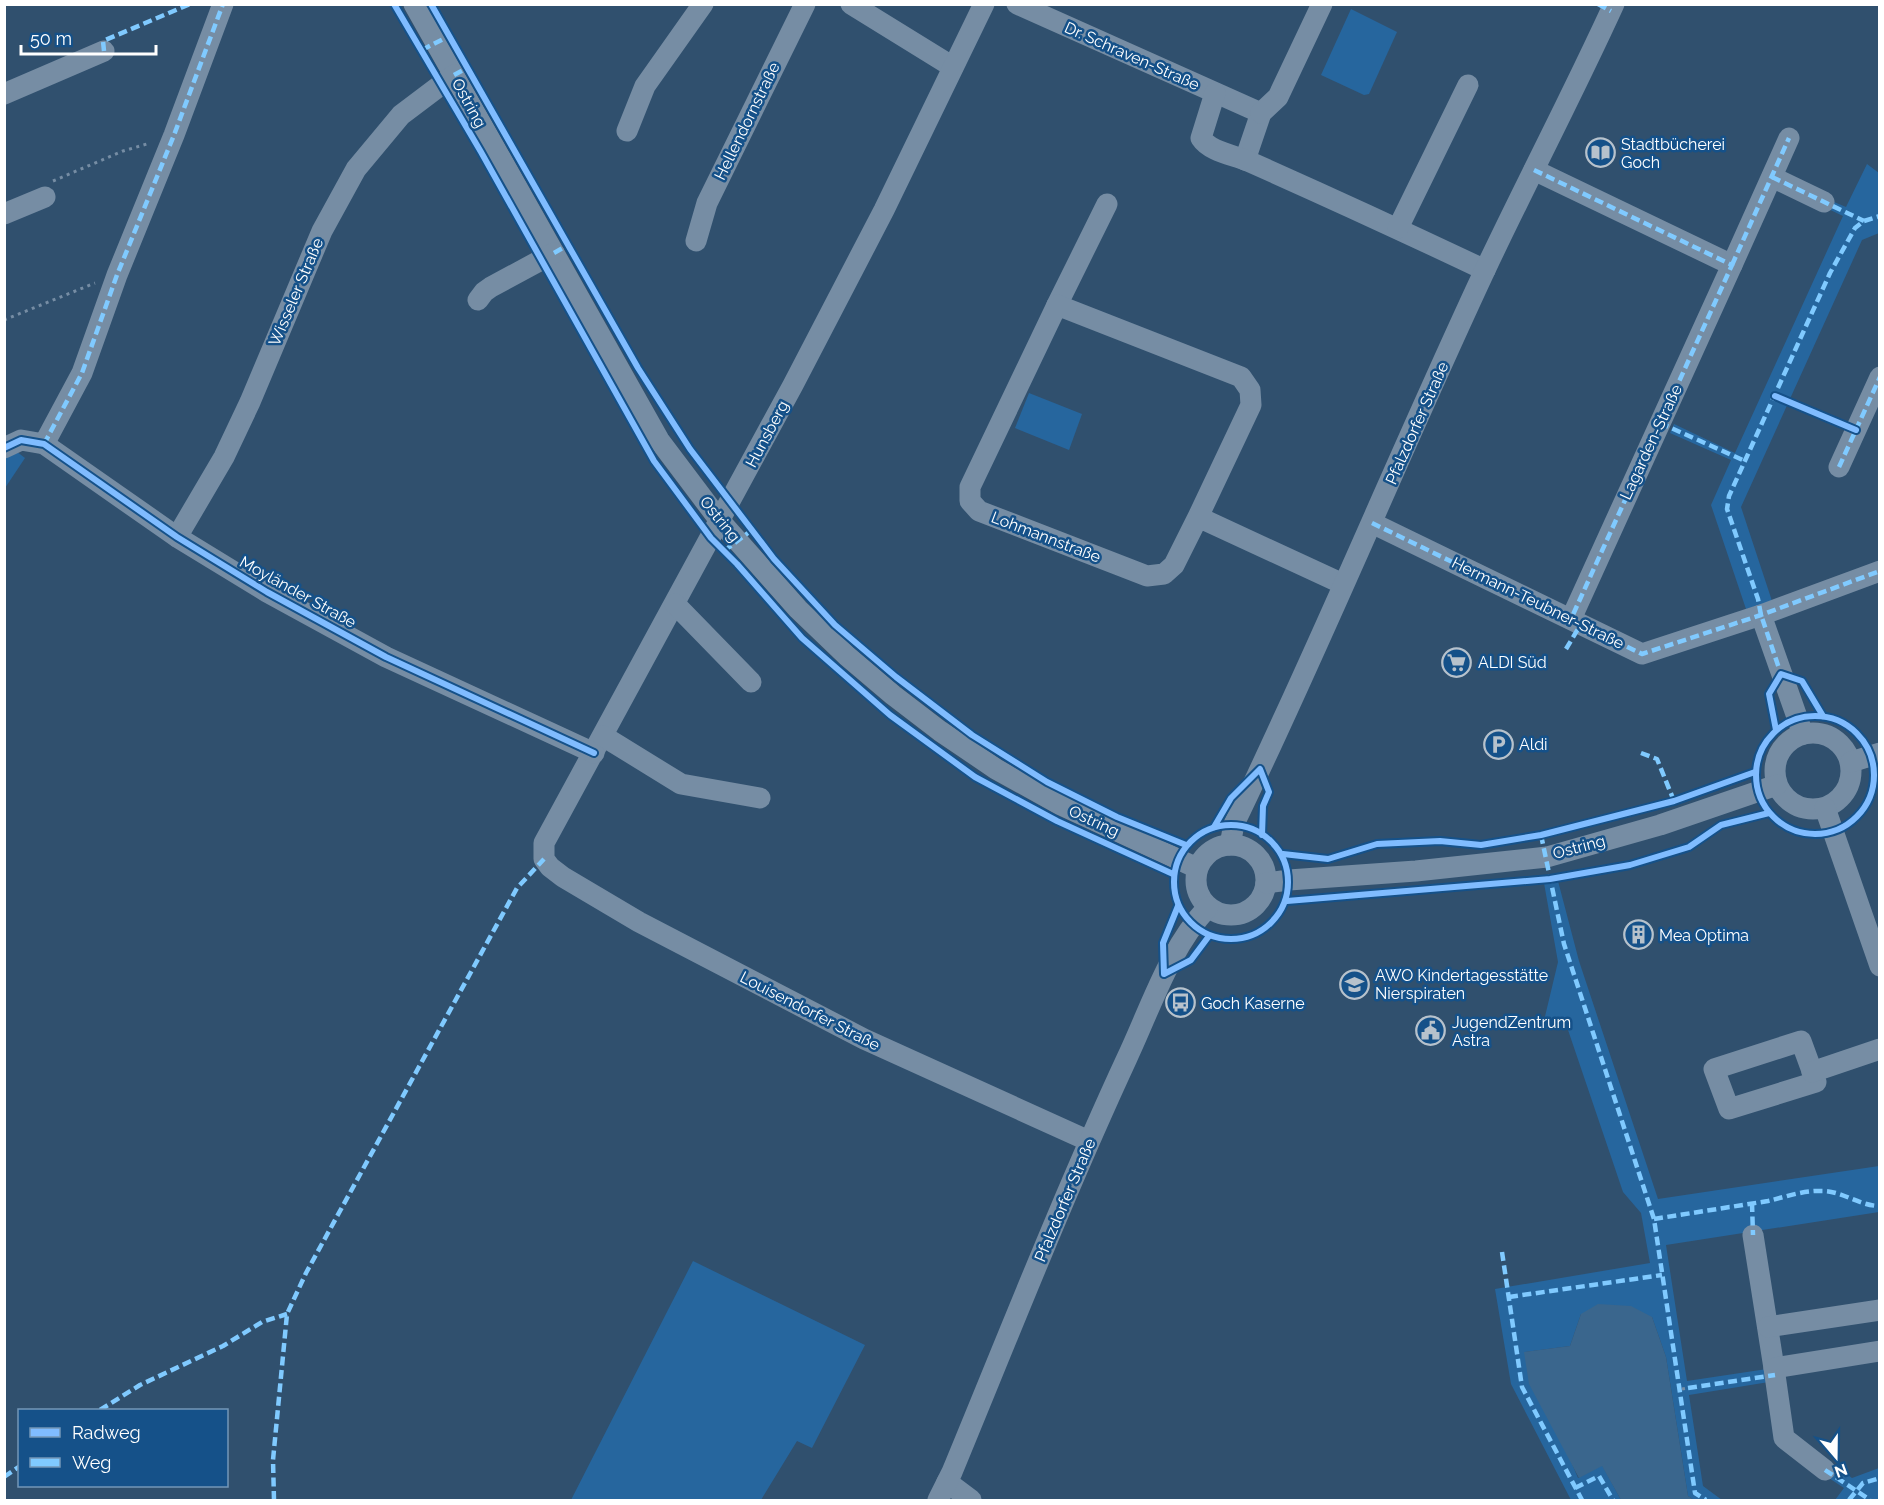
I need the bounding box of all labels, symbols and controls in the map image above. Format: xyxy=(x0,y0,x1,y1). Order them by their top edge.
scale bar xyxy=(21,18,156,56)
street label: Dr. Schraven-Straße xyxy=(1062,18,1202,94)
text: 50 m xyxy=(30,28,72,49)
street label: Hellendornstraße xyxy=(710,59,784,183)
street label: Ostring xyxy=(448,75,490,131)
place label: Stadtbücherei Goch xyxy=(1621,135,1725,172)
library icon: Stadtbücherei Goch xyxy=(1584,137,1616,169)
street label: Wisseler Straße xyxy=(265,235,327,349)
street label: Pfalzdorfer Straße xyxy=(1381,359,1453,487)
street label: Lagarden-Straße xyxy=(1616,381,1686,503)
street label: Hunsberg xyxy=(741,397,793,471)
street label: Ostring xyxy=(696,492,744,546)
street label: Lohmannstraße xyxy=(989,507,1103,567)
street label: Moyländer Straße xyxy=(236,552,360,632)
street label: Hermann-Teubner-Straße xyxy=(1449,553,1627,653)
supermarket icon: ALDI Süd xyxy=(1441,646,1473,678)
place label: ALDI Süd xyxy=(1478,653,1547,672)
parking icon: Aldi xyxy=(1482,728,1514,760)
place label: Aldi xyxy=(1519,735,1548,754)
street label: Ostring xyxy=(1066,801,1122,841)
street label: Ostring xyxy=(1551,831,1607,863)
building icon: Mea Optima xyxy=(1622,919,1654,951)
place label: Mea Optima xyxy=(1659,926,1749,945)
place label: AWO Kindertagesstätte Nierspiraten xyxy=(1375,966,1548,1003)
street label: Louisendorfer Straße xyxy=(737,967,883,1055)
school or university icon: AWO Kindertagesstätte Nierspiraten xyxy=(1338,968,1370,1000)
bus stop icon: Goch Kaserne xyxy=(1164,987,1196,1019)
place label: Goch Kaserne xyxy=(1201,994,1305,1013)
place label: JugendZentrum Astra xyxy=(1452,1013,1571,1050)
public building icon: JugendZentrum Astra xyxy=(1415,1015,1447,1047)
street label: Pfalzdorfer Straße xyxy=(1030,1135,1100,1265)
legend xyxy=(18,1409,228,1487)
text: Radweg xyxy=(72,1422,141,1443)
north arrow xyxy=(1806,1427,1866,1487)
text: Weg xyxy=(72,1452,111,1473)
text: N xyxy=(1832,1460,1850,1482)

